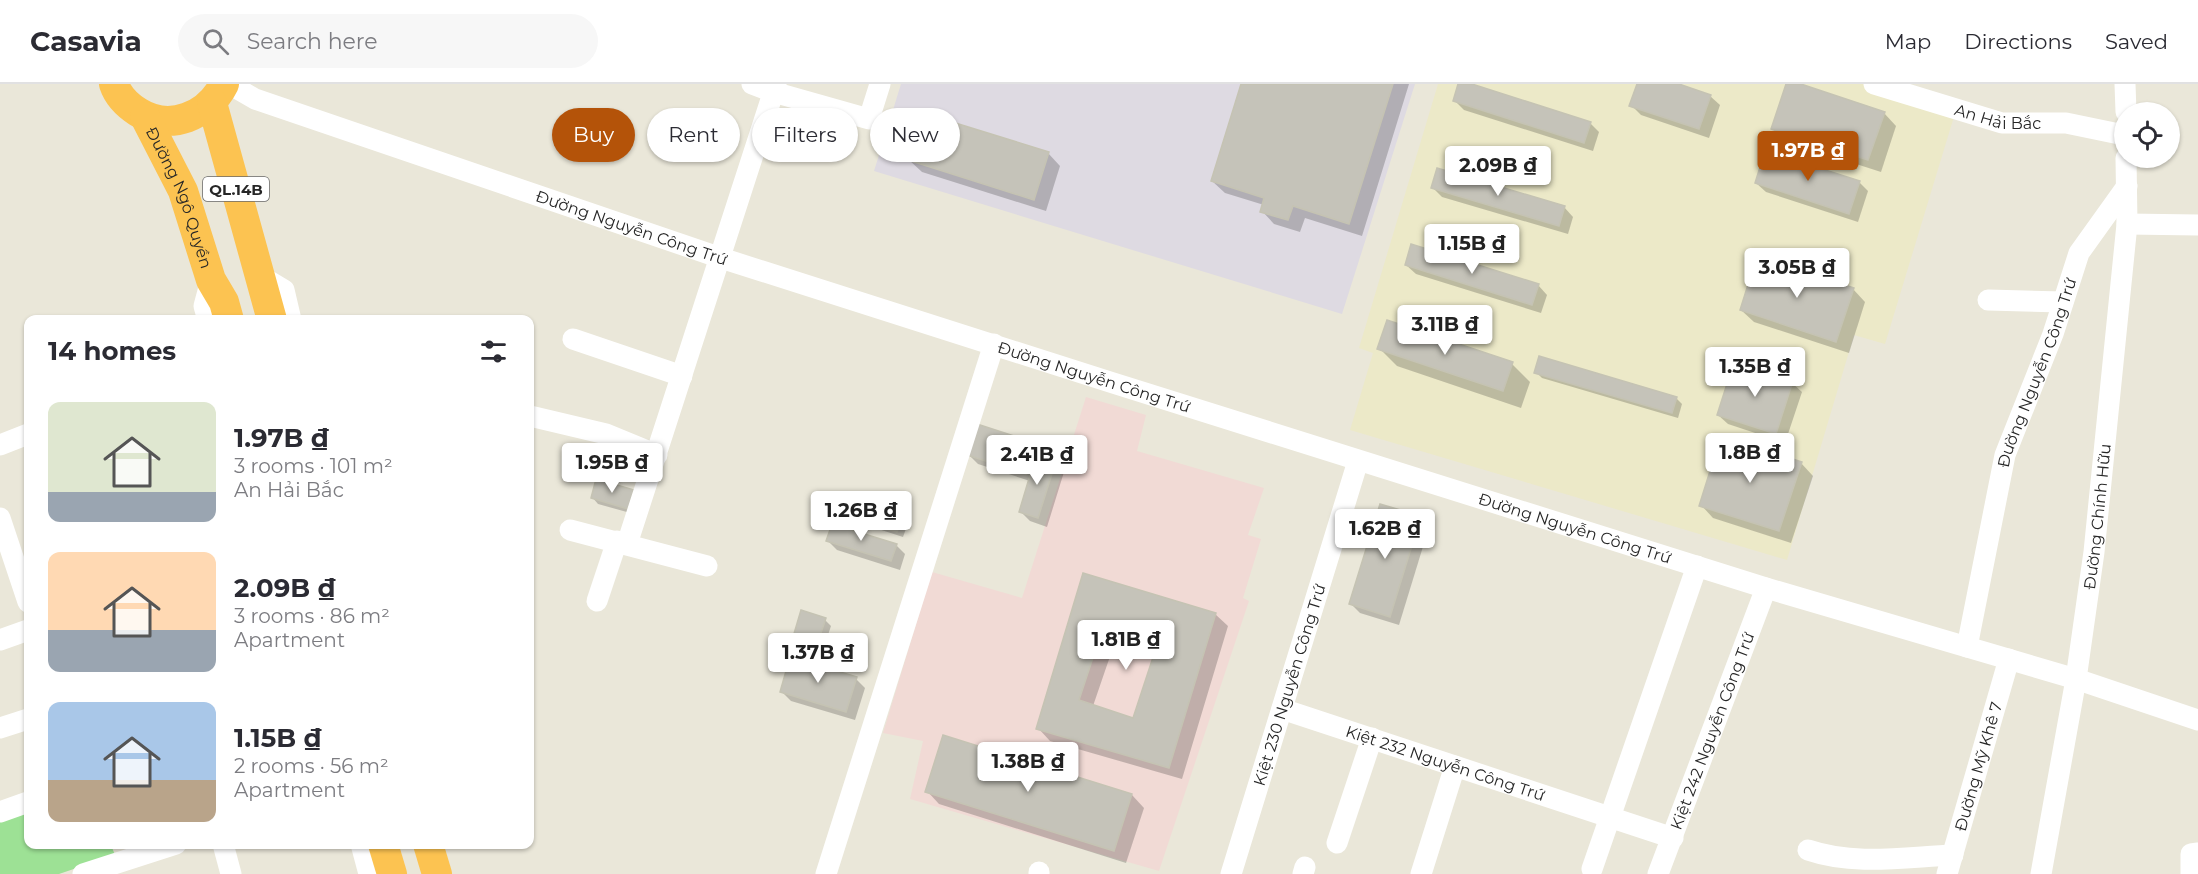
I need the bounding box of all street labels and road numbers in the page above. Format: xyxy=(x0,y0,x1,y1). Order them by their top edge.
street label: An Hải Bắc xyxy=(1953,100,2041,132)
street label: Đường Ngô Quyền xyxy=(142,124,216,271)
road number: QL.14B xyxy=(203,177,269,201)
street label: Đường Nguyễn Công Trứ xyxy=(533,186,730,269)
street label: Đường Nguyễn Công Trứ xyxy=(1993,275,2080,469)
street label: Đường Nguyễn Công Trứ xyxy=(995,337,1193,416)
street label: Đường Chính Hữu xyxy=(2079,443,2114,591)
street label: Đường Nguyễn Công Trứ xyxy=(1476,489,1674,567)
street label: Kiệt 230 Nguyễn Công Trứ xyxy=(1249,581,1329,788)
street label: Kiệt 242 Nguyễn Công Trứ xyxy=(1666,629,1758,832)
street label: Đường Mỹ Khê 7 xyxy=(1950,700,2006,833)
street label: Kiệt 232 Nguyễn Công Trứ xyxy=(1343,721,1547,805)

